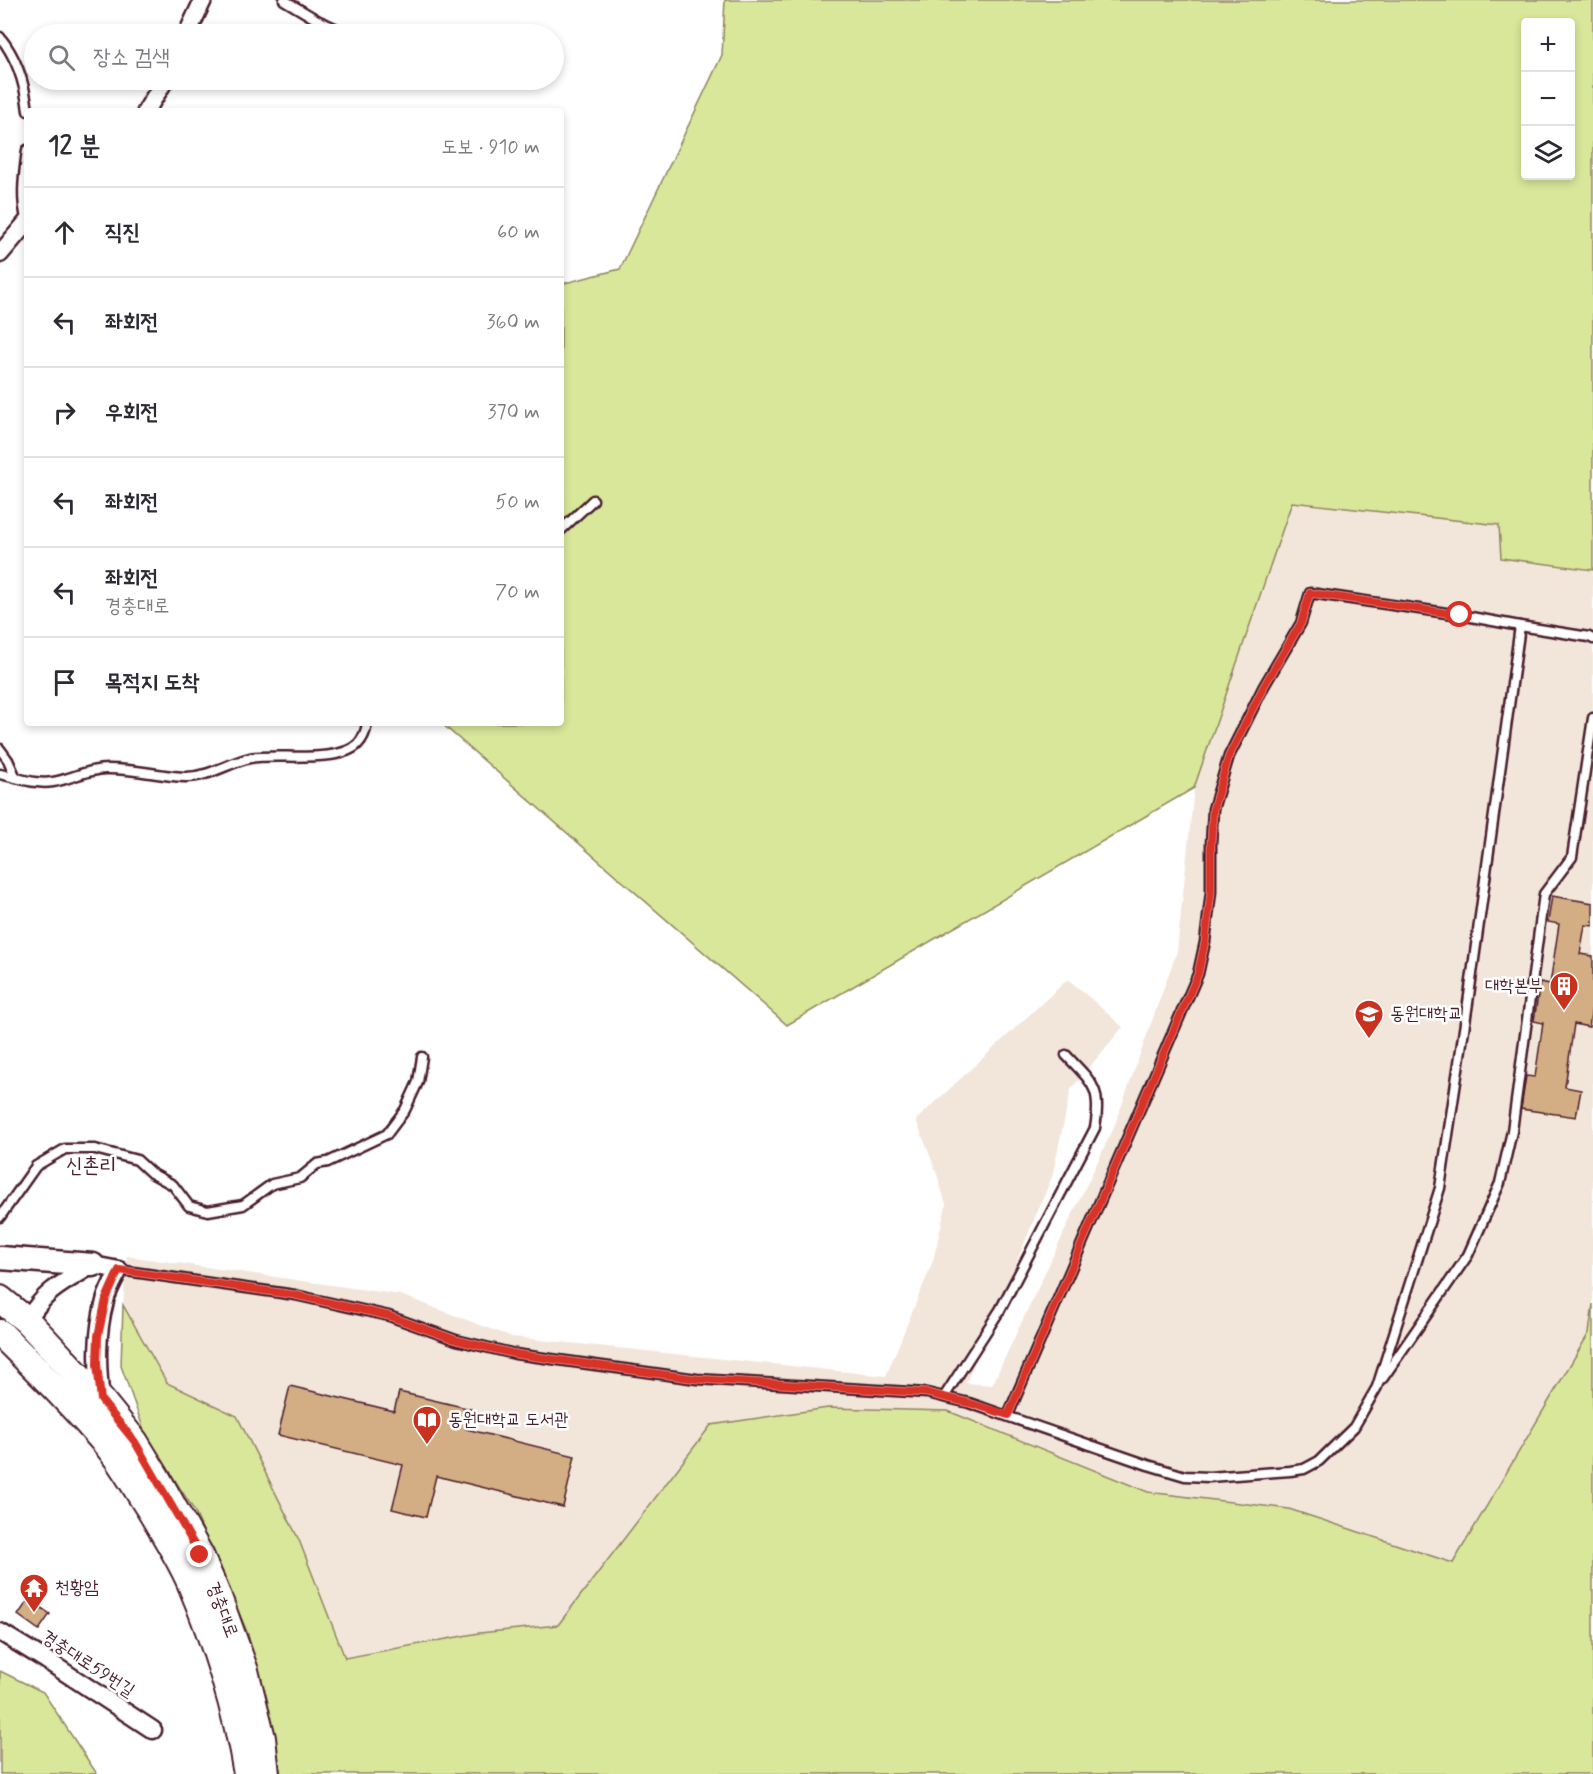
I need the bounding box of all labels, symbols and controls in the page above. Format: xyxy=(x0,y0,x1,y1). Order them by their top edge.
map controls xyxy=(1521,18,1575,180)
button: + xyxy=(1521,18,1575,72)
search box xyxy=(24,24,564,90)
icon: search xyxy=(45,41,78,74)
text: 장소 검색 xyxy=(93,44,170,72)
button: − xyxy=(1521,72,1575,126)
button: layers xyxy=(1521,126,1575,180)
text: 12 분 xyxy=(48,130,100,164)
text: 도보 · 910 m xyxy=(441,134,540,161)
icon: ahead xyxy=(48,216,81,249)
text: 직진 xyxy=(105,219,140,247)
text: 60 m xyxy=(497,219,540,246)
icon: left xyxy=(48,306,81,339)
text: 좌회전 xyxy=(105,309,158,337)
text: 360 m xyxy=(487,309,540,336)
icon: right xyxy=(48,396,81,429)
text: 우회전 xyxy=(105,399,158,427)
text: 370 m xyxy=(488,399,540,426)
icon: left xyxy=(48,486,81,519)
text: 좌회전 xyxy=(105,489,158,517)
text: 50 m xyxy=(495,489,540,516)
text: 좌회전 xyxy=(105,565,158,593)
icon: left xyxy=(48,576,81,609)
text: 70 m xyxy=(495,579,540,606)
text: 경충대로 xyxy=(105,593,169,620)
route start xyxy=(1446,601,1472,627)
icon: arrive xyxy=(48,666,81,699)
text: 목적지 도착 xyxy=(105,669,199,697)
building icon: 대학본부 xyxy=(1548,970,1580,1012)
place label: 대학본부 xyxy=(1485,974,1543,998)
school or university icon: 동원대학교 xyxy=(1353,998,1385,1040)
place label: 동원대학교 xyxy=(1390,1002,1462,1026)
district label: 신촌리 xyxy=(66,1152,116,1180)
library icon: 동원대학교 도서관 xyxy=(411,1404,443,1446)
place label: 동원대학교 도서관 xyxy=(448,1408,569,1432)
route end xyxy=(186,1541,212,1567)
temple icon: 천황암 xyxy=(18,1572,50,1614)
place label: 천황암 xyxy=(55,1576,99,1600)
street label: 경충대로 xyxy=(200,1579,244,1641)
street label: 경충대로59번길 xyxy=(37,1625,140,1703)

